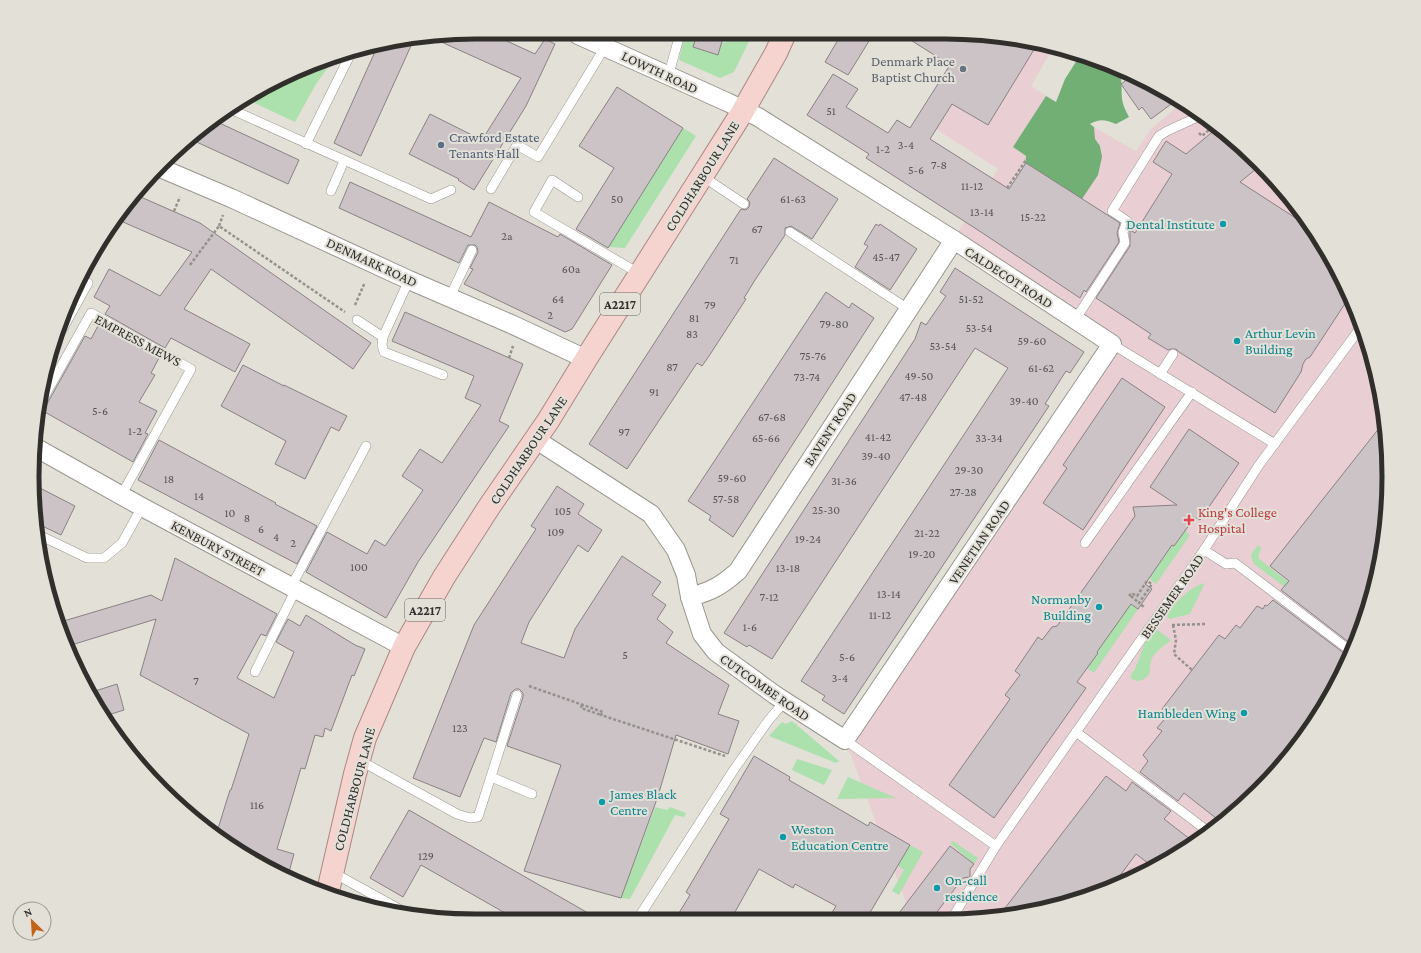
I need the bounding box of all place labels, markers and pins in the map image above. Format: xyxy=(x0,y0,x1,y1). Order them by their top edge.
place label: Denmark Place Baptist Church xyxy=(871,53,955,85)
marker: Denmark Place Baptist Church xyxy=(958,64,968,74)
place label: Crawford Estate Tenants Hall xyxy=(449,129,539,161)
marker: Crawford Estate Tenants Hall xyxy=(436,140,446,150)
place label: Dental Institute xyxy=(1126,216,1215,232)
marker: Dental Institute xyxy=(1218,219,1228,229)
place label: Arthur Levin Building xyxy=(1245,325,1316,357)
marker: Arthur Levin Building xyxy=(1232,336,1242,346)
place label: King's College Hospital xyxy=(1198,504,1277,536)
marker: King's College Hospital xyxy=(1183,514,1195,526)
place label: Normanby Building xyxy=(1031,591,1092,623)
marker: Normanby Building xyxy=(1094,602,1104,612)
place label: Hambleden Wing xyxy=(1138,705,1236,721)
marker: Hambleden Wing xyxy=(1239,708,1249,718)
place label: James Black Centre xyxy=(608,786,677,818)
marker: James Black Centre xyxy=(597,797,607,807)
place label: Weston Education Centre xyxy=(791,821,888,853)
marker: Weston Education Centre xyxy=(778,832,788,842)
place label: On-call residence xyxy=(945,872,998,904)
marker: On-call residence xyxy=(932,883,942,893)

